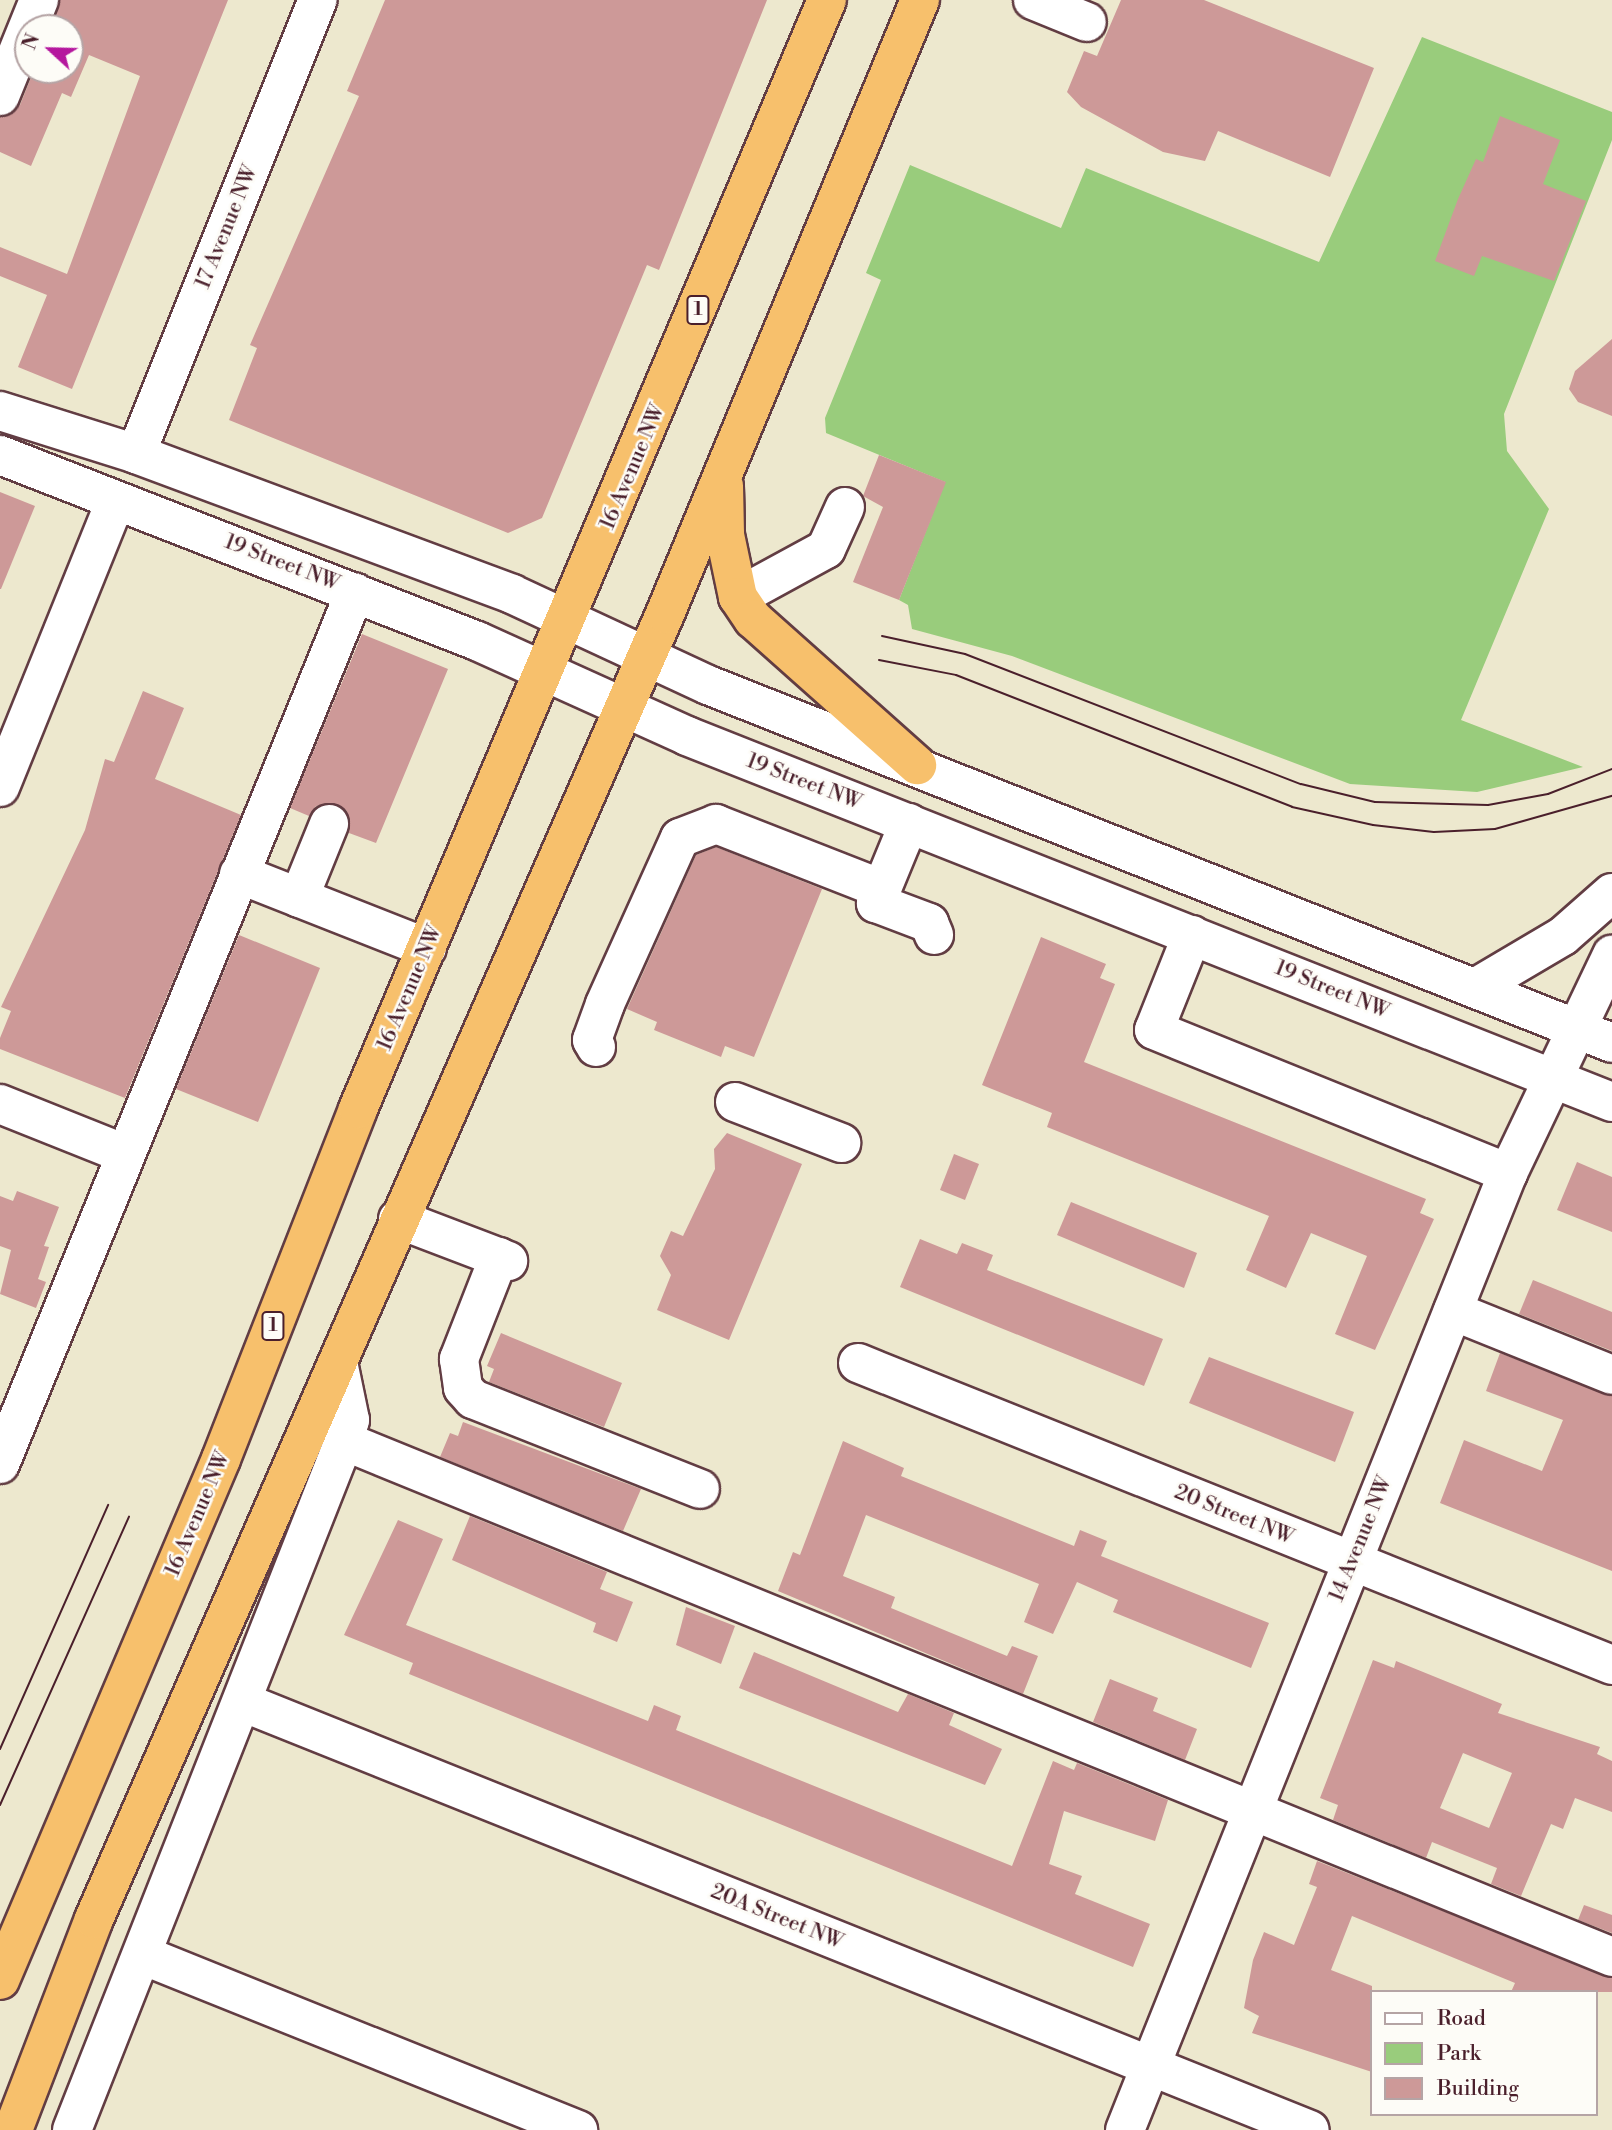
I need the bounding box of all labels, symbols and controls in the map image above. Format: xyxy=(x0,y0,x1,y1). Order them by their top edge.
north arrow xyxy=(14,14,84,84)
text: N xyxy=(17,30,45,53)
street label: 17 Avenue NW xyxy=(191,162,263,292)
road number: 1 xyxy=(686,294,710,326)
street label: 16 Avenue NW xyxy=(595,401,671,533)
street label: 19 Street NW xyxy=(221,529,343,597)
street label: 19 Street NW xyxy=(743,748,865,816)
street label: 16 Avenue NW xyxy=(372,922,448,1054)
street label: 19 Street NW xyxy=(1271,956,1393,1024)
road number: 1 xyxy=(261,1310,285,1342)
street label: 16 Avenue NW xyxy=(160,1448,236,1580)
street label: 14 Avenue NW xyxy=(1324,1473,1398,1605)
street label: 20 Street NW xyxy=(1171,1480,1297,1550)
street label: 20A Street NW xyxy=(707,1879,847,1955)
legend xyxy=(1370,1990,1598,2116)
text: Road xyxy=(1437,2006,1486,2032)
text: Park xyxy=(1437,2041,1481,2067)
text: Building xyxy=(1437,2076,1519,2102)

